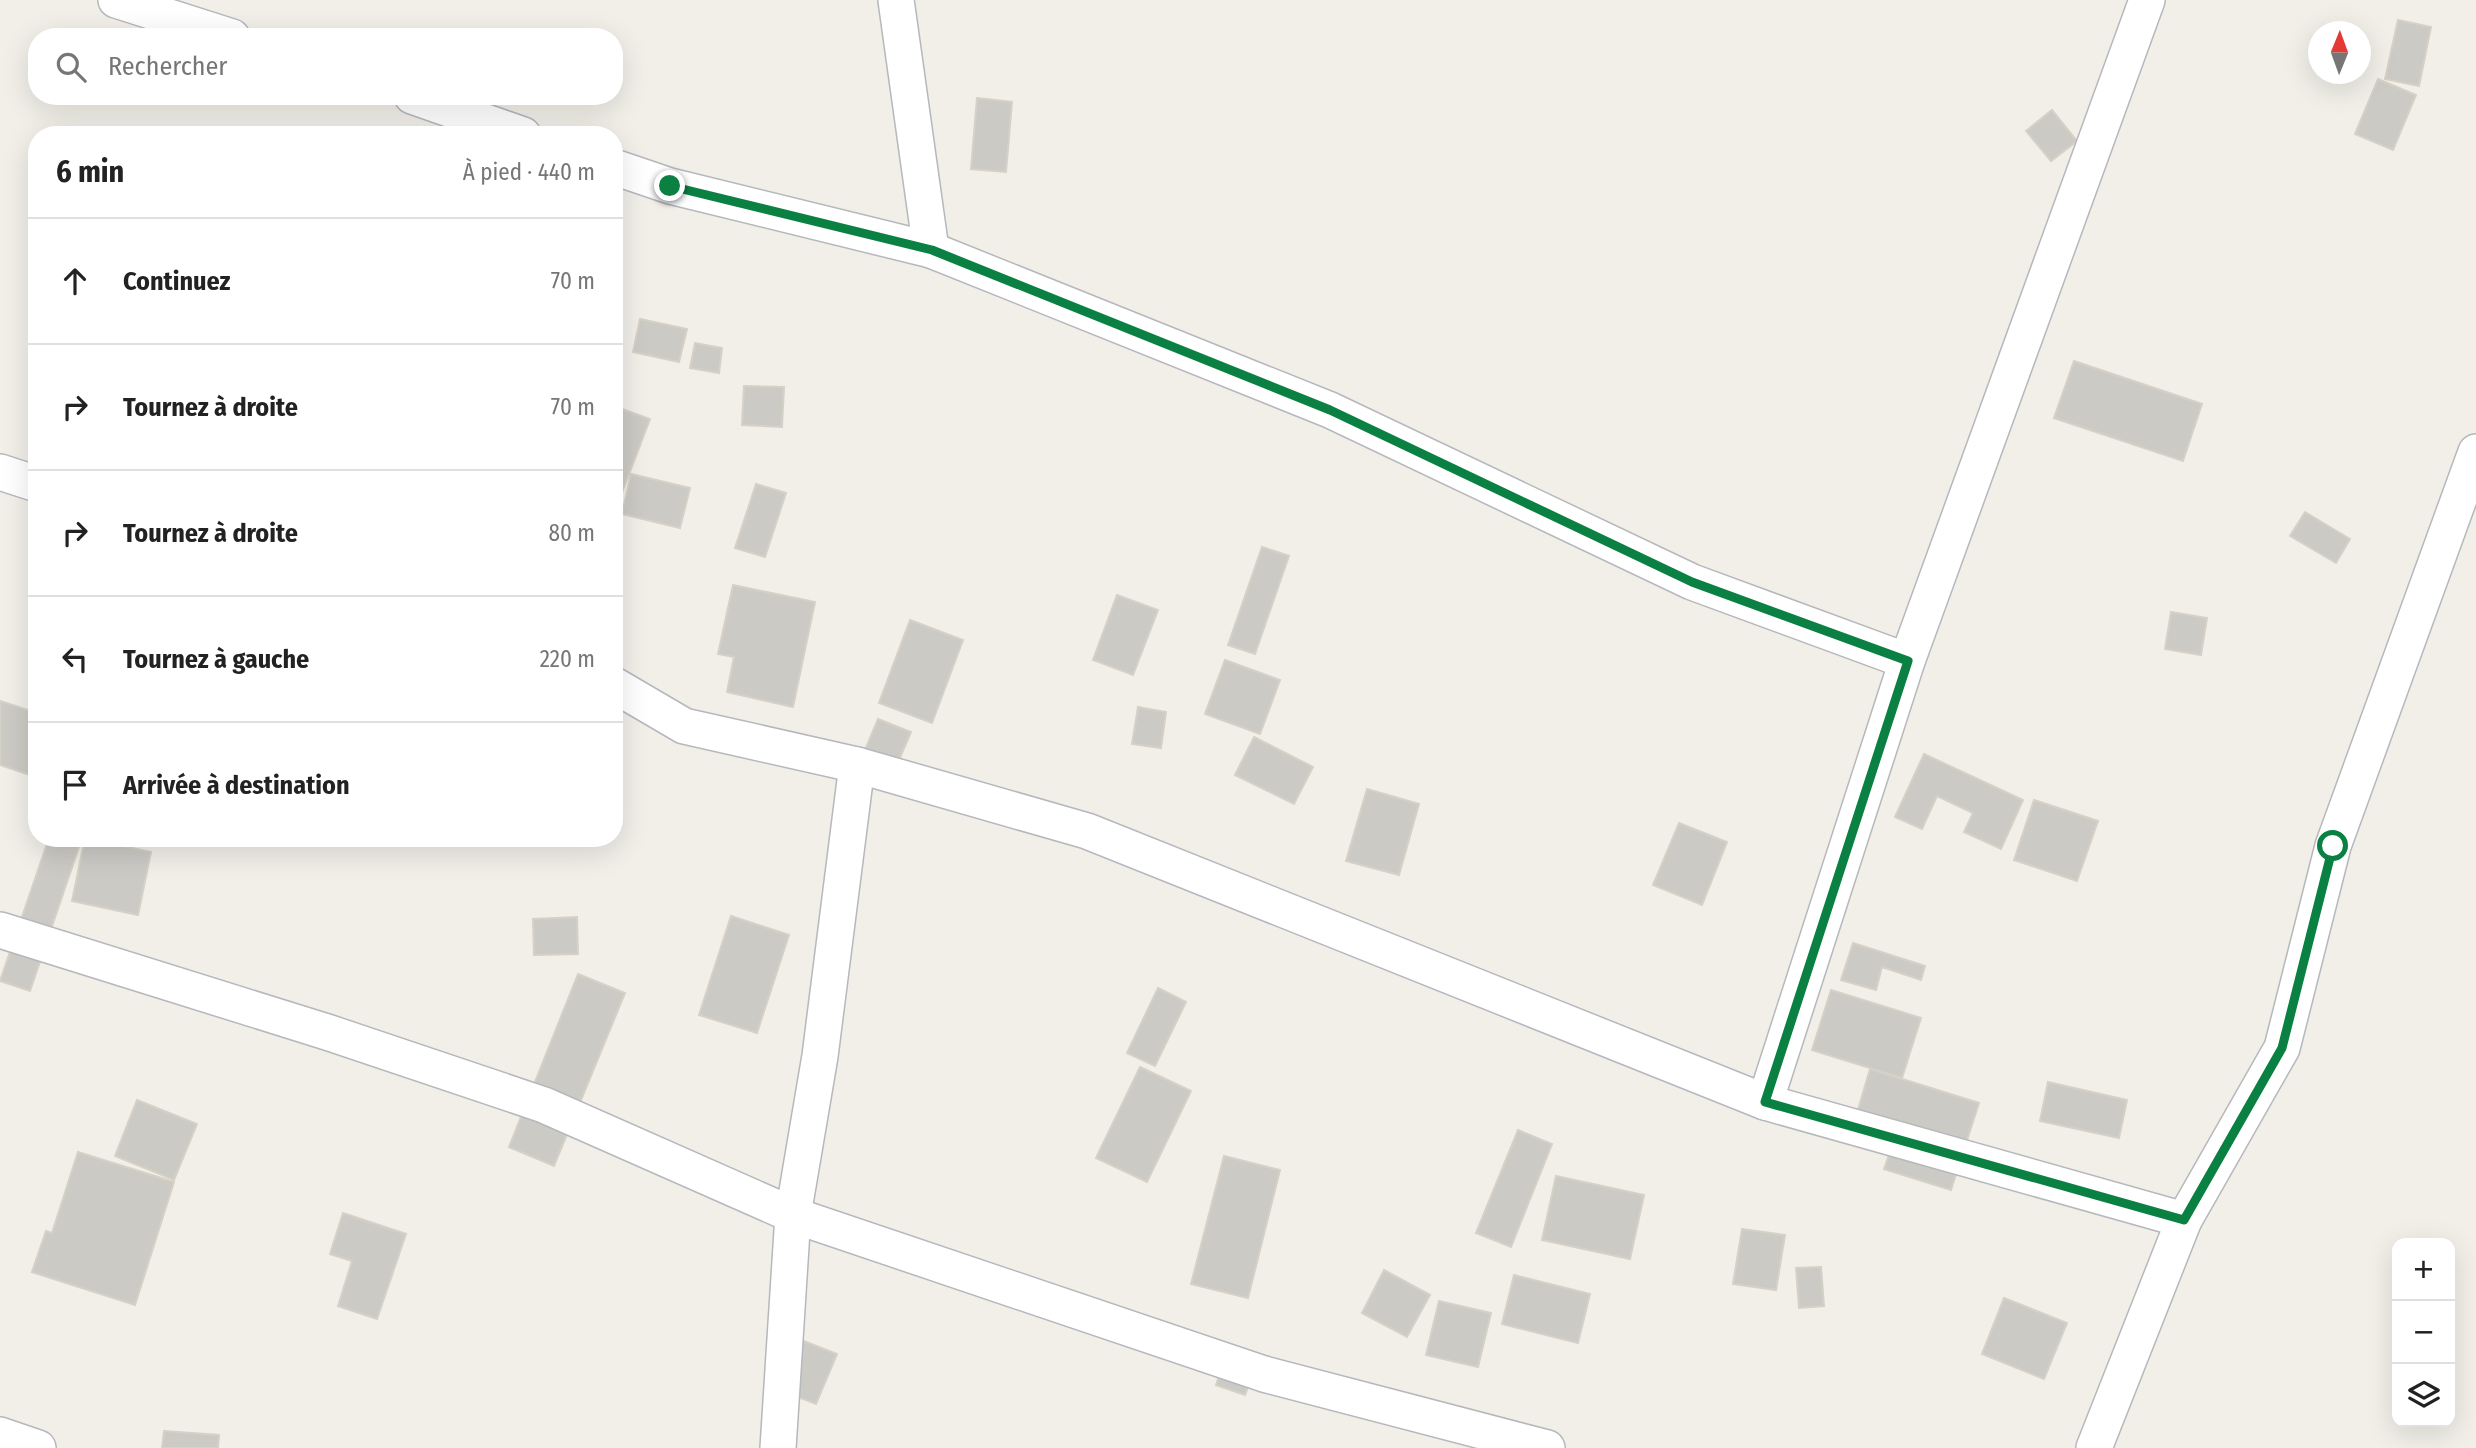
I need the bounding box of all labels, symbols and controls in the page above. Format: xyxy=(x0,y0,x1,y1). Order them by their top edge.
north arrow xyxy=(2308,21,2371,84)
search box xyxy=(28,28,623,105)
icon: search xyxy=(52,48,90,86)
text: Rechercher xyxy=(108,51,227,82)
text: 6 min xyxy=(56,154,124,190)
text: À pied · 440 m xyxy=(463,158,595,186)
route end xyxy=(654,170,685,201)
icon: ahead xyxy=(56,262,94,300)
text: Continuez xyxy=(123,266,230,297)
text: 70 m xyxy=(551,267,595,295)
icon: right xyxy=(56,388,94,426)
text: Tournez à droite xyxy=(123,392,298,423)
text: 70 m xyxy=(551,393,595,421)
icon: right xyxy=(56,514,94,552)
text: Tournez à droite xyxy=(123,518,298,549)
text: 80 m xyxy=(548,519,595,547)
icon: left xyxy=(56,640,94,678)
text: Tournez à gauche xyxy=(123,644,309,675)
text: 220 m xyxy=(540,645,595,673)
icon: arrive xyxy=(56,766,94,804)
text: Arrivée à destination xyxy=(123,770,350,801)
route start xyxy=(2317,830,2348,861)
map controls xyxy=(2392,1238,2455,1427)
button: + xyxy=(2392,1238,2455,1301)
button: − xyxy=(2392,1301,2455,1364)
button: layers xyxy=(2392,1364,2455,1427)

